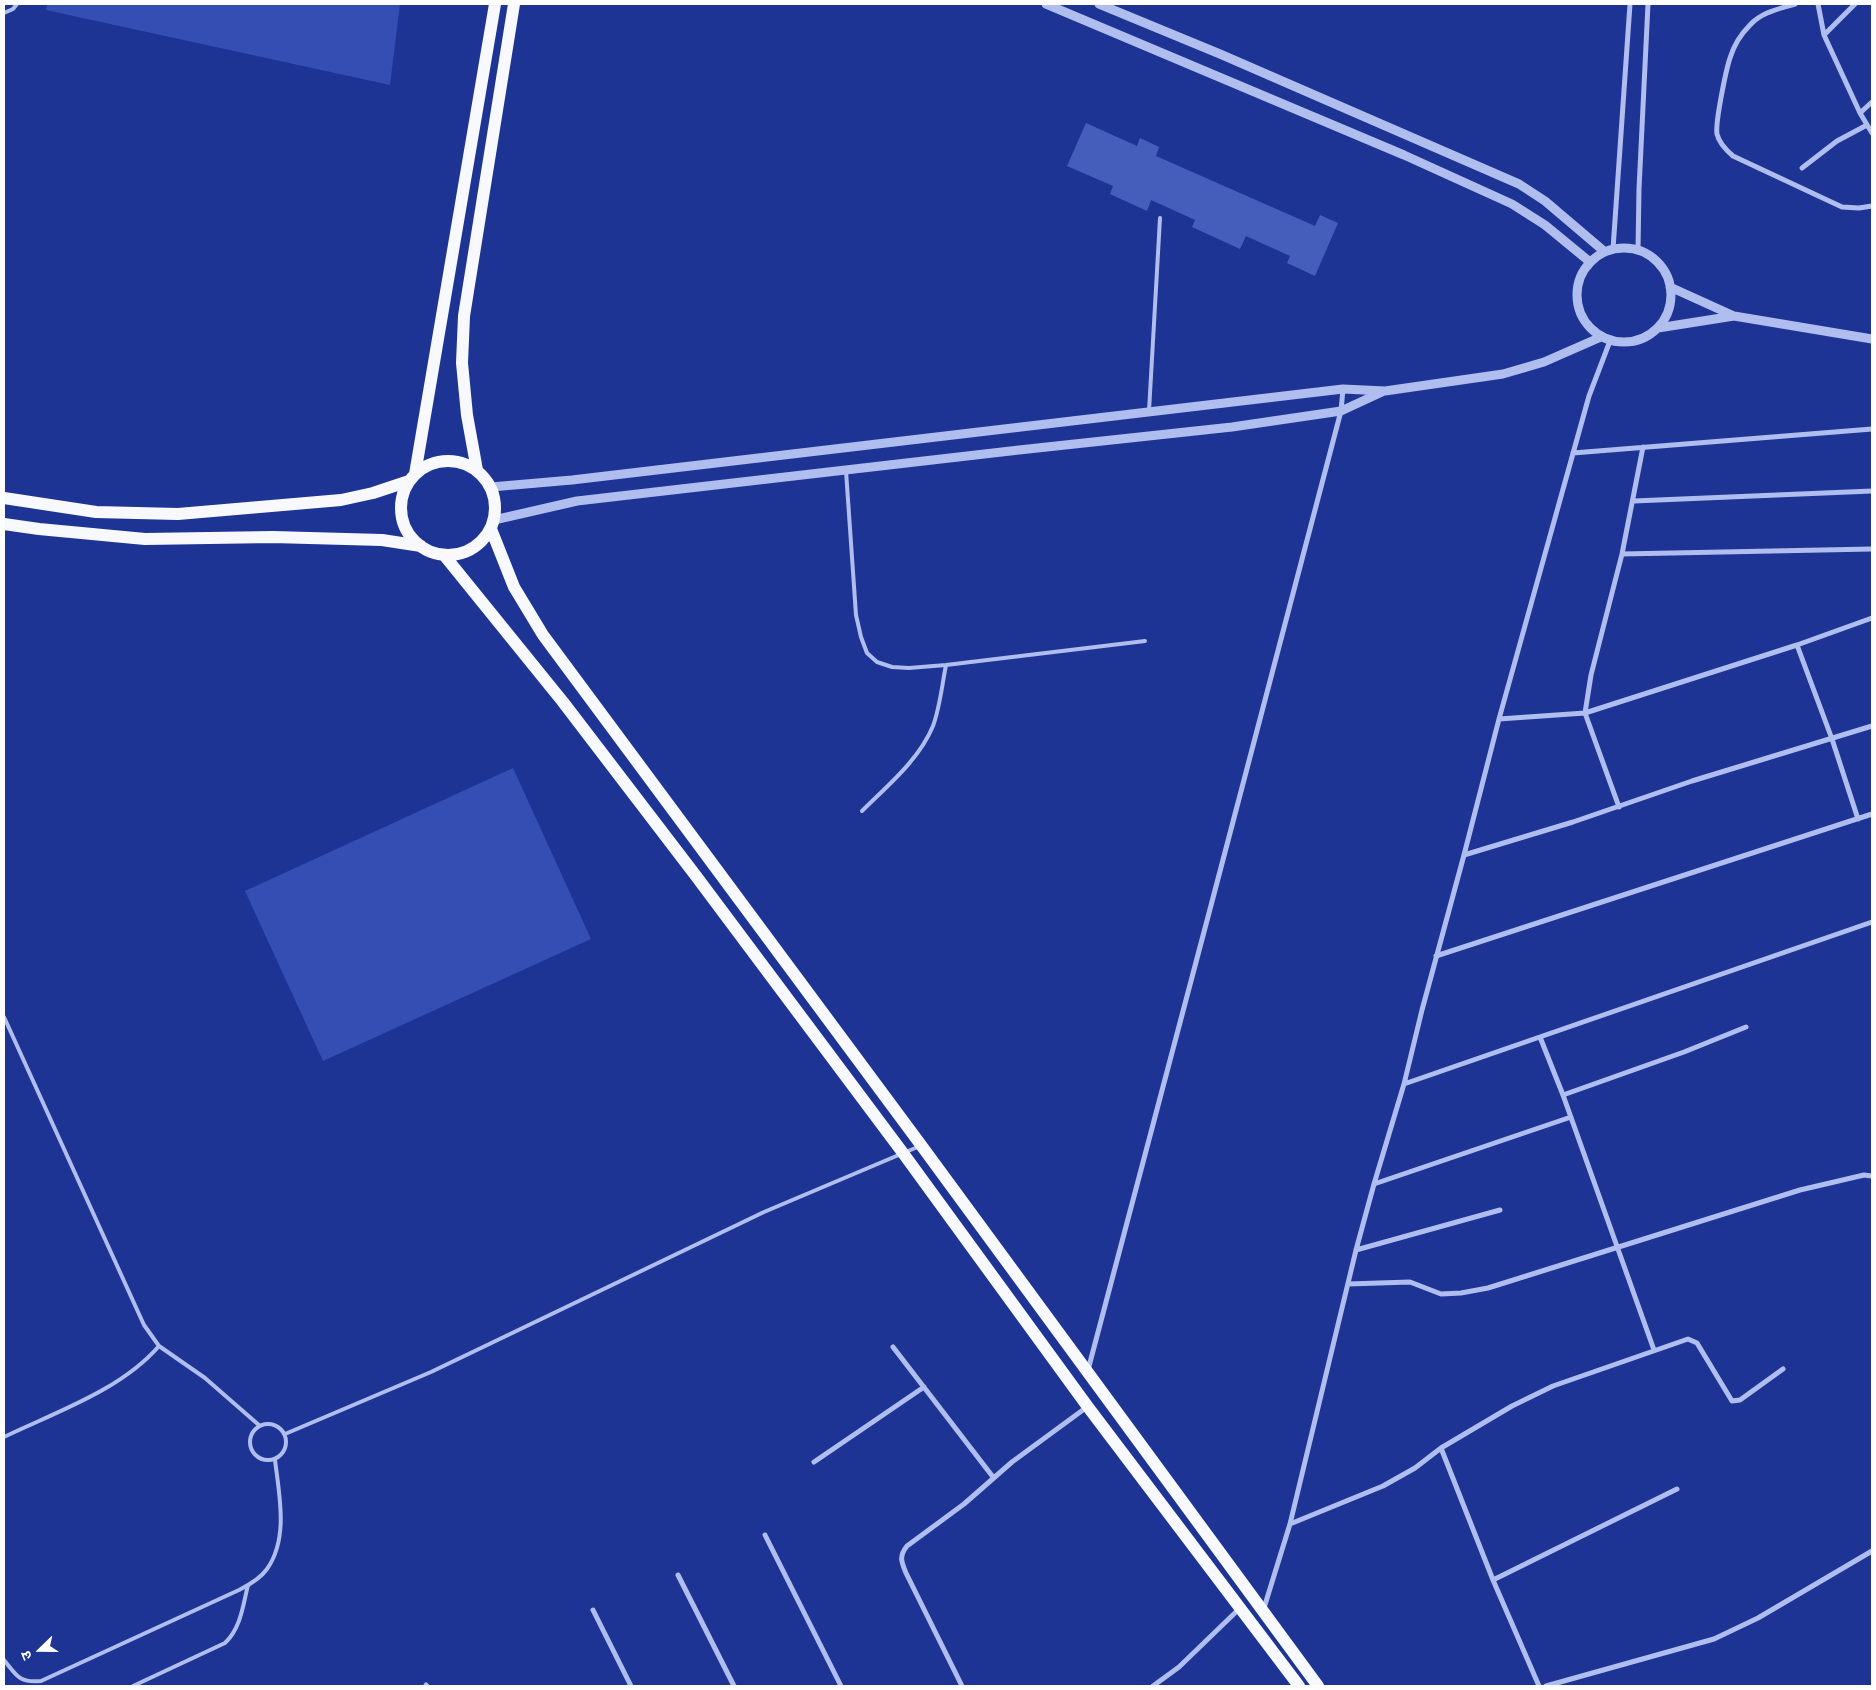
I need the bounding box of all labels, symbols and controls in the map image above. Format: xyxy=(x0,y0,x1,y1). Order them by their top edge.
north arrow xyxy=(15,1625,65,1675)
text: उ xyxy=(16,1648,36,1663)

